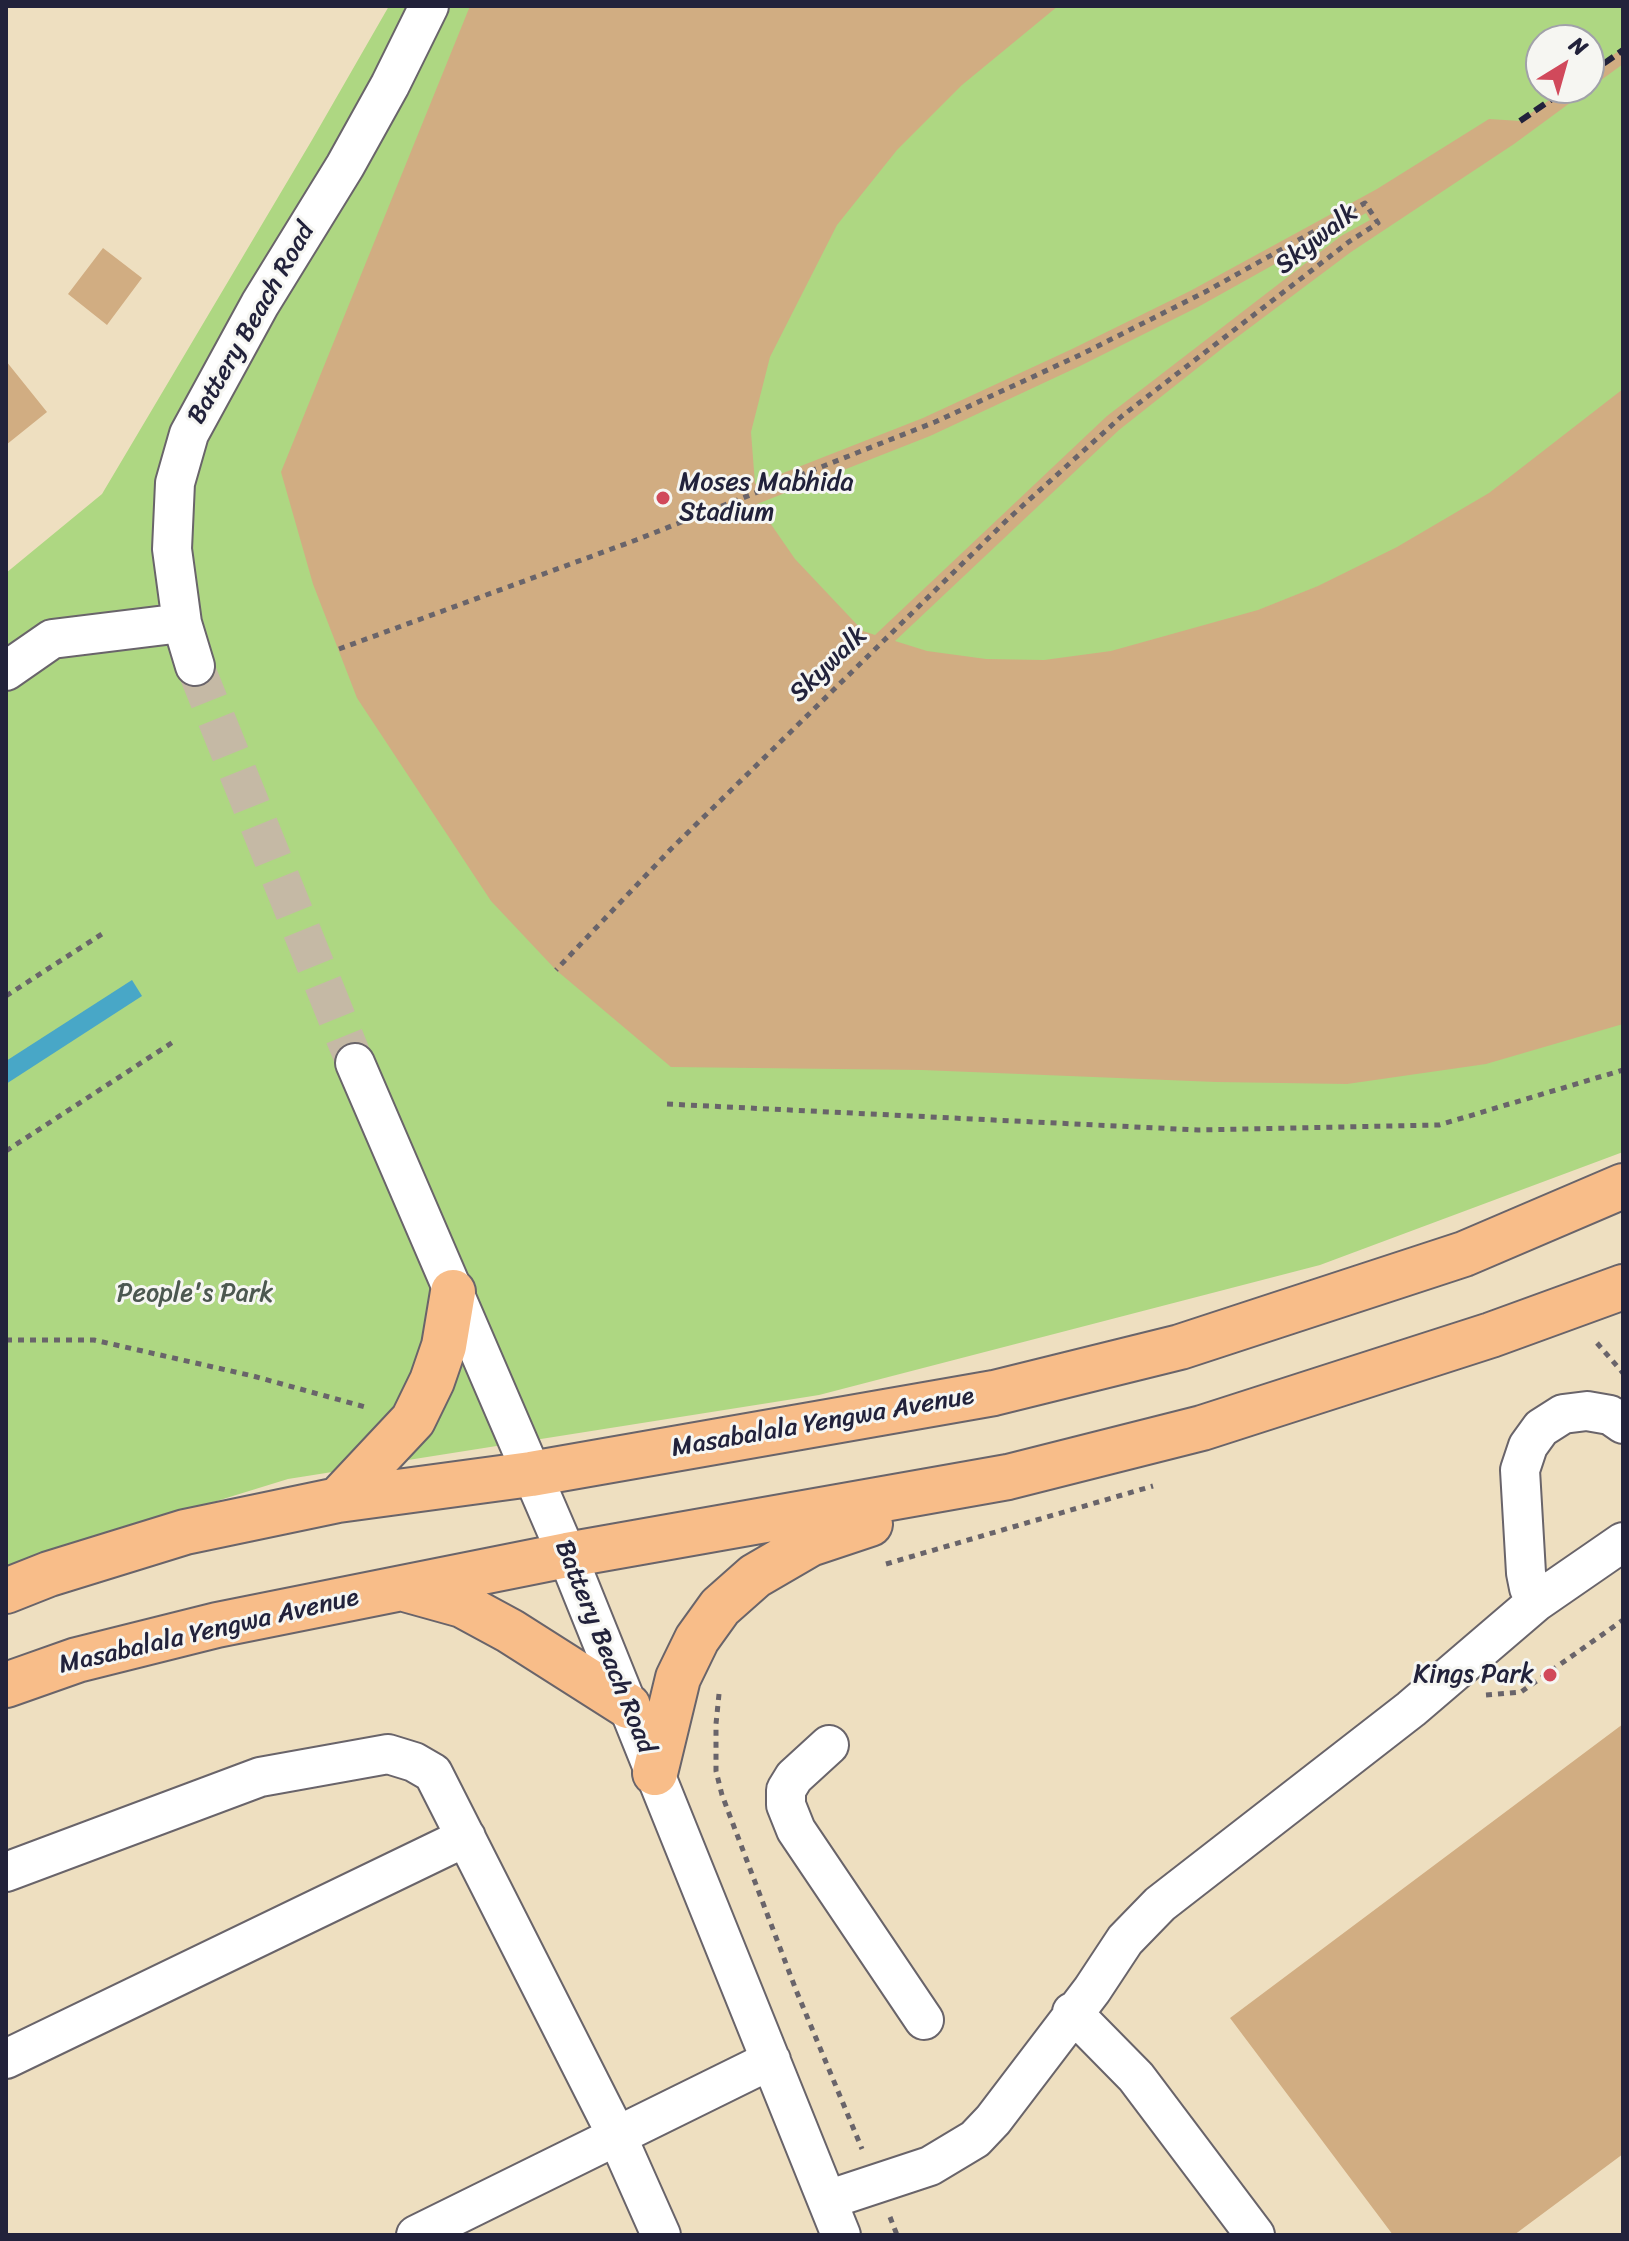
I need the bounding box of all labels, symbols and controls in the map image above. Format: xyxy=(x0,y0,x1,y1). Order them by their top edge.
north arrow xyxy=(1525,24,1605,104)
text: N xyxy=(1561,26,1596,66)
street label: Skywalk xyxy=(1270,198,1364,282)
street label: Battery Beach Road xyxy=(182,218,322,430)
place label: Moses Mabhida Stadium xyxy=(679,467,854,528)
marker: Moses Mabhida Stadium xyxy=(654,489,672,507)
street label: Skywalk xyxy=(784,620,874,710)
park label: People's Park xyxy=(117,1278,273,1310)
street label: Masabalala Yengwa Avenue xyxy=(669,1381,977,1465)
street label: Battery Beach Road xyxy=(547,1536,661,1758)
street label: Masabalala Yengwa Avenue xyxy=(56,1582,362,1682)
place label: Kings Park xyxy=(1413,1659,1534,1691)
marker: Kings Park xyxy=(1541,1666,1559,1684)

